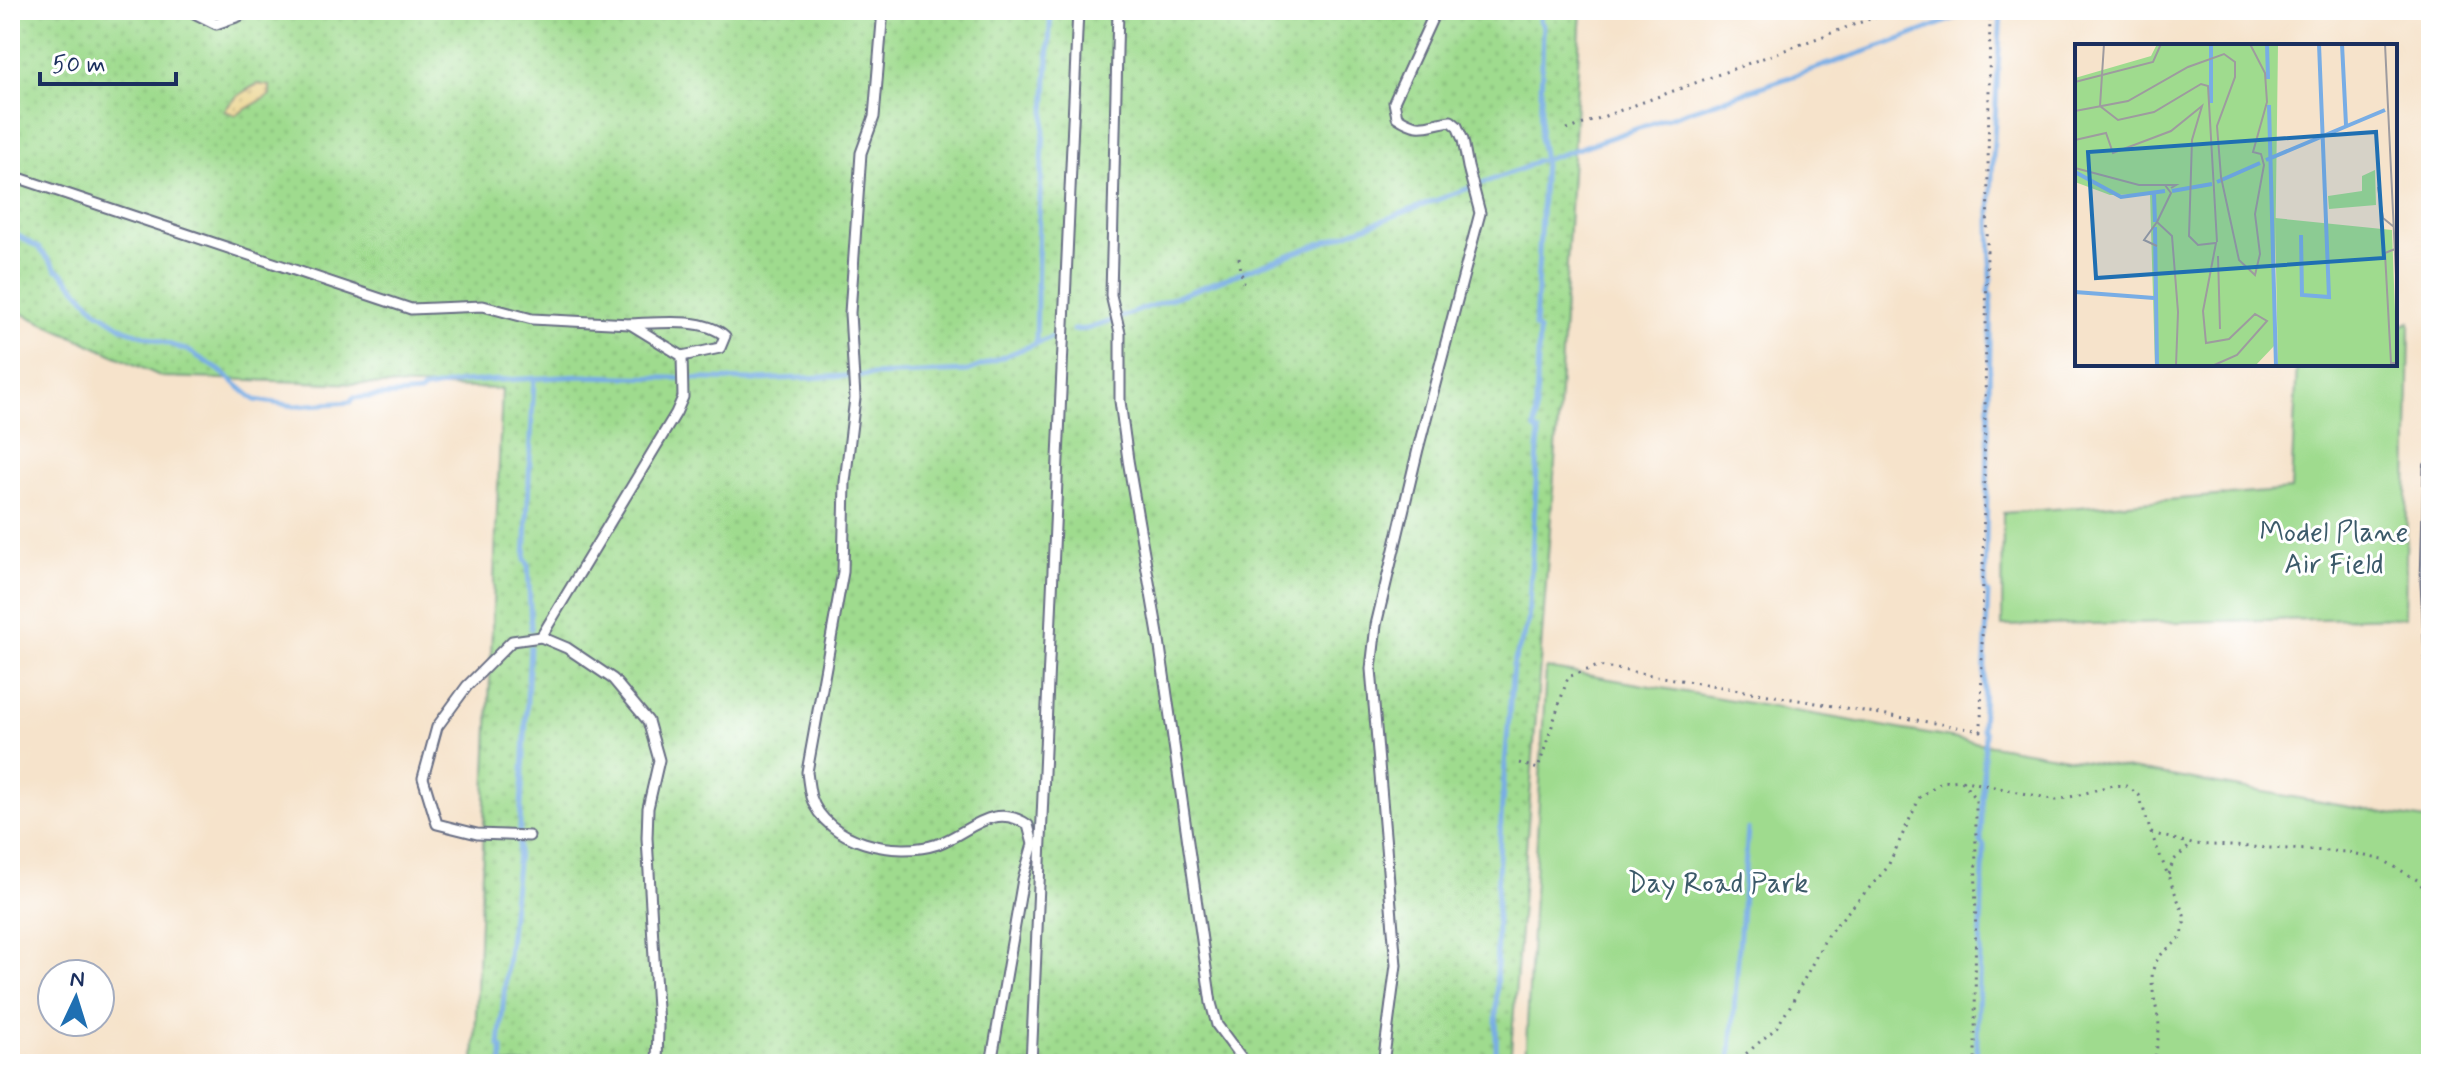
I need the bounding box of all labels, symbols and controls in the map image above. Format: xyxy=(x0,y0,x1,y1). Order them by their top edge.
scale bar xyxy=(40,36,176,86)
inset map xyxy=(2075,44,2397,366)
text: 50 m xyxy=(52,50,106,81)
park label: Model Plane Air Field xyxy=(2260,515,2408,584)
park label: Day Road Park xyxy=(1627,866,1809,903)
north arrow xyxy=(36,958,116,1038)
text: N xyxy=(69,966,86,995)

